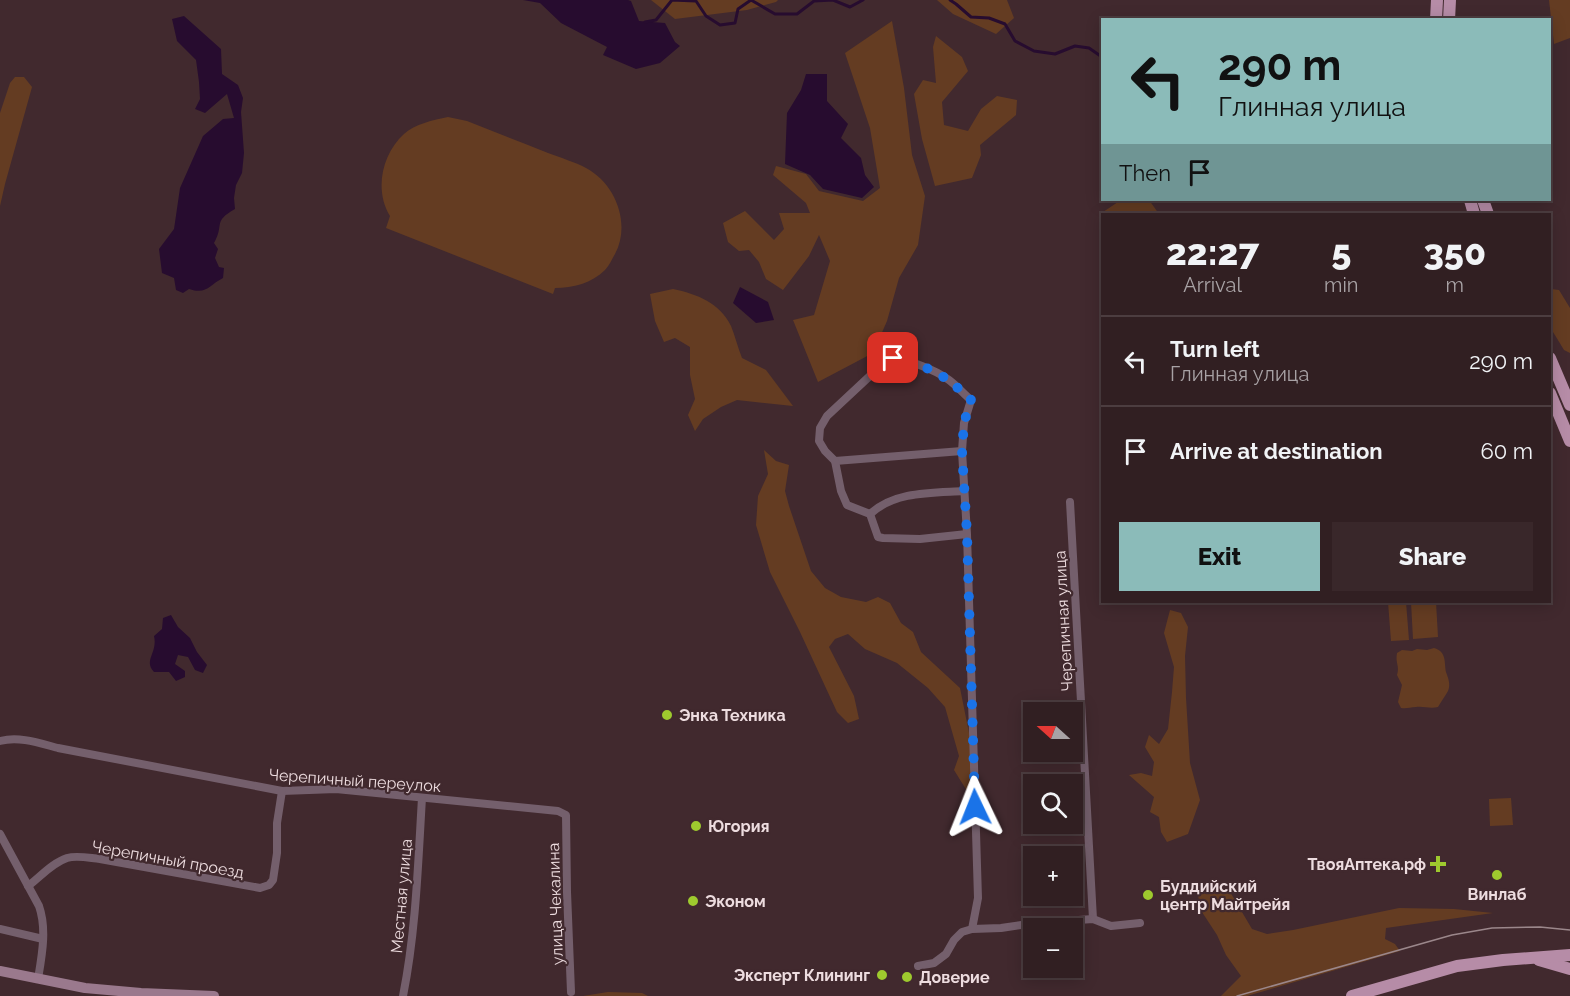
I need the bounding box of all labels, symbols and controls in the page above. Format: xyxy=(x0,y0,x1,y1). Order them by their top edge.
text: 290 m xyxy=(1218,41,1341,90)
icon: left xyxy=(1119,42,1197,120)
text: Глинная улица xyxy=(1218,91,1406,122)
icon: arrive xyxy=(1183,156,1216,189)
text: Then xyxy=(1119,160,1171,186)
text: 22:27 xyxy=(1166,231,1259,273)
text: 5 xyxy=(1331,231,1351,273)
text: 350 xyxy=(1423,231,1486,273)
text: Arrival xyxy=(1183,273,1242,297)
text: min xyxy=(1324,273,1358,297)
text: m xyxy=(1446,273,1464,297)
pin xyxy=(867,332,918,383)
text: Turn left xyxy=(1170,336,1260,362)
icon: arrive xyxy=(876,341,909,374)
icon: left xyxy=(1119,345,1152,378)
text: 290 m xyxy=(1469,348,1533,374)
text: Глинная улица xyxy=(1170,362,1309,386)
icon: arrive xyxy=(1119,435,1152,468)
text: Arrive at destination xyxy=(1170,438,1383,464)
text: 60 m xyxy=(1480,438,1533,464)
button: Exit xyxy=(1119,522,1320,591)
button: Share xyxy=(1332,522,1533,591)
street label: Черепичная улица xyxy=(1050,550,1077,692)
north arrow xyxy=(1023,702,1083,762)
map controls xyxy=(1023,702,1083,978)
place label: Энка Техника xyxy=(679,706,786,725)
marker: Энка Техника xyxy=(660,708,674,722)
street label: Черепичный переулок xyxy=(268,765,442,796)
button: search xyxy=(1023,774,1083,834)
position arrow xyxy=(943,775,1007,839)
place label: Югория xyxy=(708,817,769,836)
marker: Югория xyxy=(689,819,703,833)
street label: Черепичный проезд xyxy=(90,837,245,882)
street label: Местная улица xyxy=(387,838,416,954)
street label: улица Чекалина xyxy=(544,842,567,966)
button: + xyxy=(1023,846,1083,906)
place label: ТвояАптека.рф xyxy=(1308,855,1426,874)
marker: ТвояАптека.рф xyxy=(1431,857,1445,871)
marker: Винлаб xyxy=(1490,868,1504,882)
place label: Буддийский центр Майтрейя xyxy=(1160,877,1290,914)
place label: Винлаб xyxy=(1468,885,1527,904)
marker: Буддийский центр Майтрейя xyxy=(1141,888,1155,902)
place label: Эконом xyxy=(705,892,766,911)
marker: Эконом xyxy=(686,894,700,908)
button: − xyxy=(1023,918,1083,978)
place label: Эксперт Клининг xyxy=(734,966,870,985)
marker: Эксперт Клининг xyxy=(875,968,889,982)
place label: Доверие xyxy=(919,968,990,987)
marker: Доверие xyxy=(900,970,914,984)

